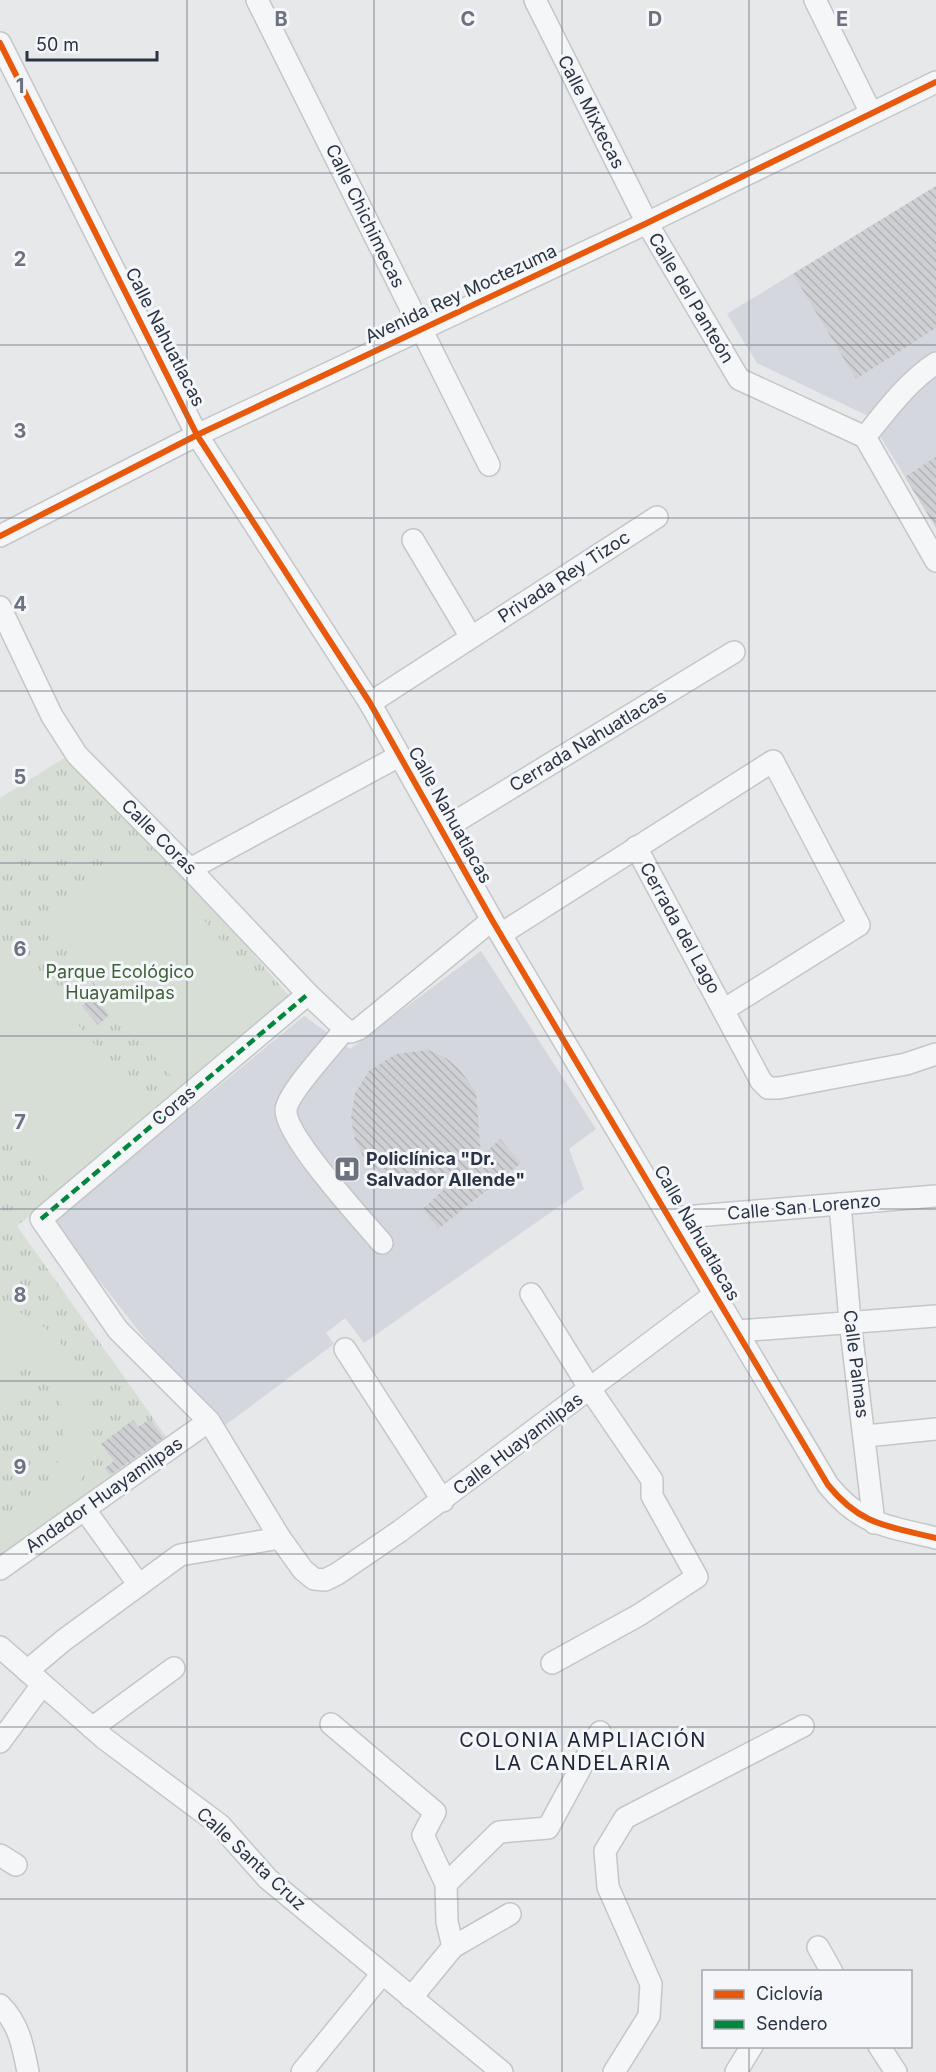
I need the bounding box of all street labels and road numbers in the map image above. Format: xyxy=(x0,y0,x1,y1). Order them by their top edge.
street label: Calle Mixtecas xyxy=(554,51,629,172)
street label: Calle Chichimecas xyxy=(322,140,409,291)
street label: Calle del Panteón xyxy=(644,229,739,367)
street label: Avenida Rey Moctezuma xyxy=(362,240,560,347)
street label: Calle Nahuatlacas xyxy=(121,264,210,410)
street label: Privada Rey Tizoc xyxy=(494,526,633,627)
street label: Cerrada Nahuatlacas xyxy=(506,685,670,796)
street label: Calle Nahuatlacas xyxy=(404,743,497,887)
street label: Calle Coras xyxy=(117,795,201,879)
street label: Cerrada del Lago xyxy=(636,858,725,997)
street label: Coras xyxy=(148,1081,200,1130)
street label: Calle Nahuatlacas xyxy=(650,1161,745,1304)
street label: Calle San Lorenzo xyxy=(726,1189,882,1224)
street label: Calle Palmas xyxy=(839,1309,874,1419)
street label: Calle Huayamilpas xyxy=(449,1388,587,1499)
street label: Andador Huayamilpas xyxy=(21,1432,186,1557)
street label: Calle Santa Cruz xyxy=(192,1803,310,1915)

